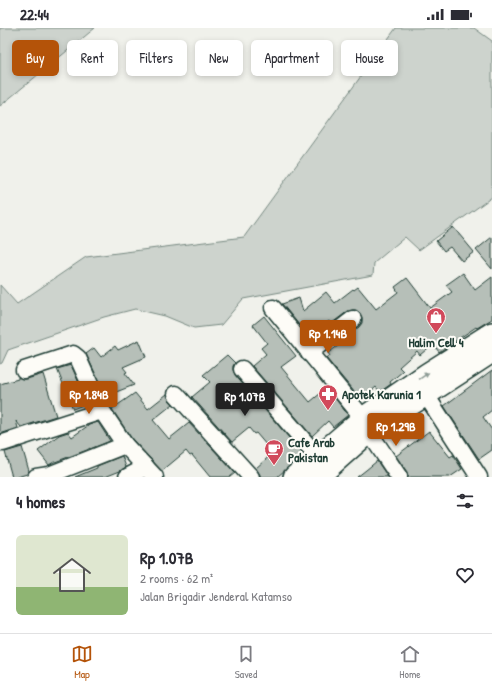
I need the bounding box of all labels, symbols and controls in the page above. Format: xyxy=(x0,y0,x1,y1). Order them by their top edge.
text: 22:44 xyxy=(20,4,49,25)
chip: Buy xyxy=(12,40,59,76)
chip: Rent xyxy=(67,40,118,76)
chip: Filters xyxy=(126,40,187,76)
chip: New xyxy=(195,40,243,76)
chip: Apartment xyxy=(251,40,333,76)
chip: House xyxy=(341,40,398,76)
shop icon: Halim Cell 4 xyxy=(425,306,447,334)
pin: Rp 1.14B xyxy=(287,320,369,354)
text: Rp 1.14B xyxy=(309,324,347,342)
place label: Halim Cell 4 xyxy=(408,333,464,351)
one-way arrow xyxy=(419,372,429,380)
pin: Rp 1.84B xyxy=(48,381,130,415)
pin: Rp 1.07B xyxy=(204,383,286,417)
pharmacy icon: Apotek Karunia 1 xyxy=(317,383,339,411)
text: Rp 1.84B xyxy=(69,385,109,403)
place label: Apotek Karunia 1 xyxy=(342,385,421,404)
text: Rp 1.07B xyxy=(225,387,265,405)
pin: Rp 1.29B xyxy=(355,413,437,447)
text: Rp 1.29B xyxy=(376,417,416,435)
place label: Cafe Arab Pakistan xyxy=(288,433,335,466)
cafe icon: Cafe Arab Pakistan xyxy=(263,438,285,466)
text: 4 homes xyxy=(16,490,65,513)
icon: filters xyxy=(454,490,476,512)
text: Rp 1.07B xyxy=(140,546,193,569)
icon: home xyxy=(48,551,96,599)
icon: heart xyxy=(454,564,476,586)
text: 2 rooms · 62 m² xyxy=(140,569,213,587)
text: Jalan Brigadir Jenderal Katamso xyxy=(140,587,292,605)
tab: Map xyxy=(71,643,93,681)
tab: Saved xyxy=(235,643,257,681)
tab: Home xyxy=(399,643,421,681)

